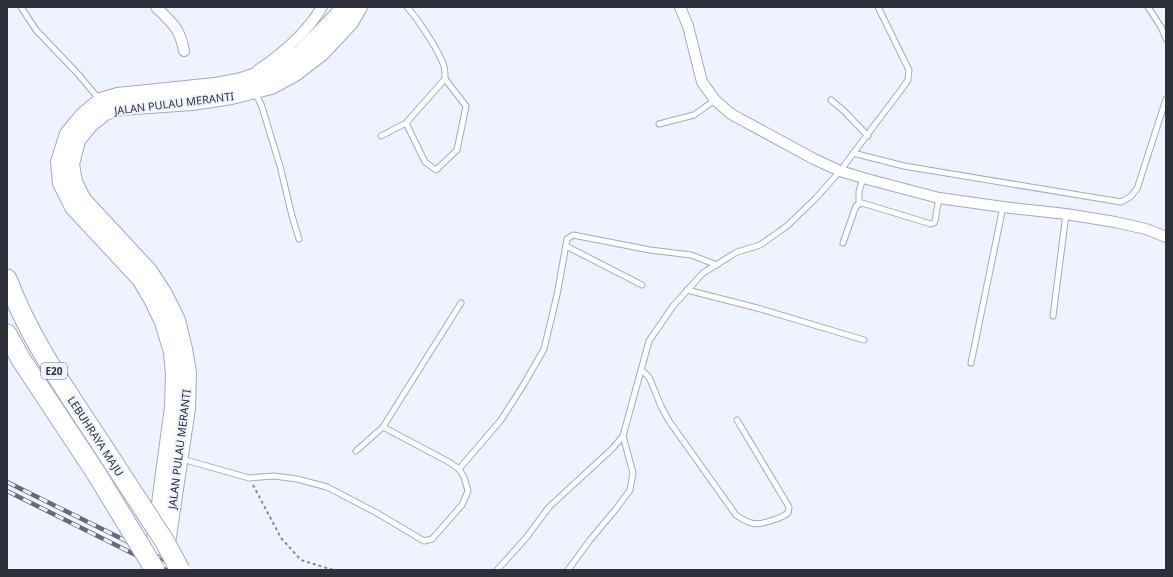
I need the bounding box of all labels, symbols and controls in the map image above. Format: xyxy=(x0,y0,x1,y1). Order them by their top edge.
street label: JALAN PULAU MERANTI xyxy=(112,88,235,118)
road number: E20 xyxy=(41,363,67,379)
street label: JALAN PULAU MERANTI xyxy=(164,388,194,511)
street label: LEBUHRAYA MAJU xyxy=(65,393,127,479)

